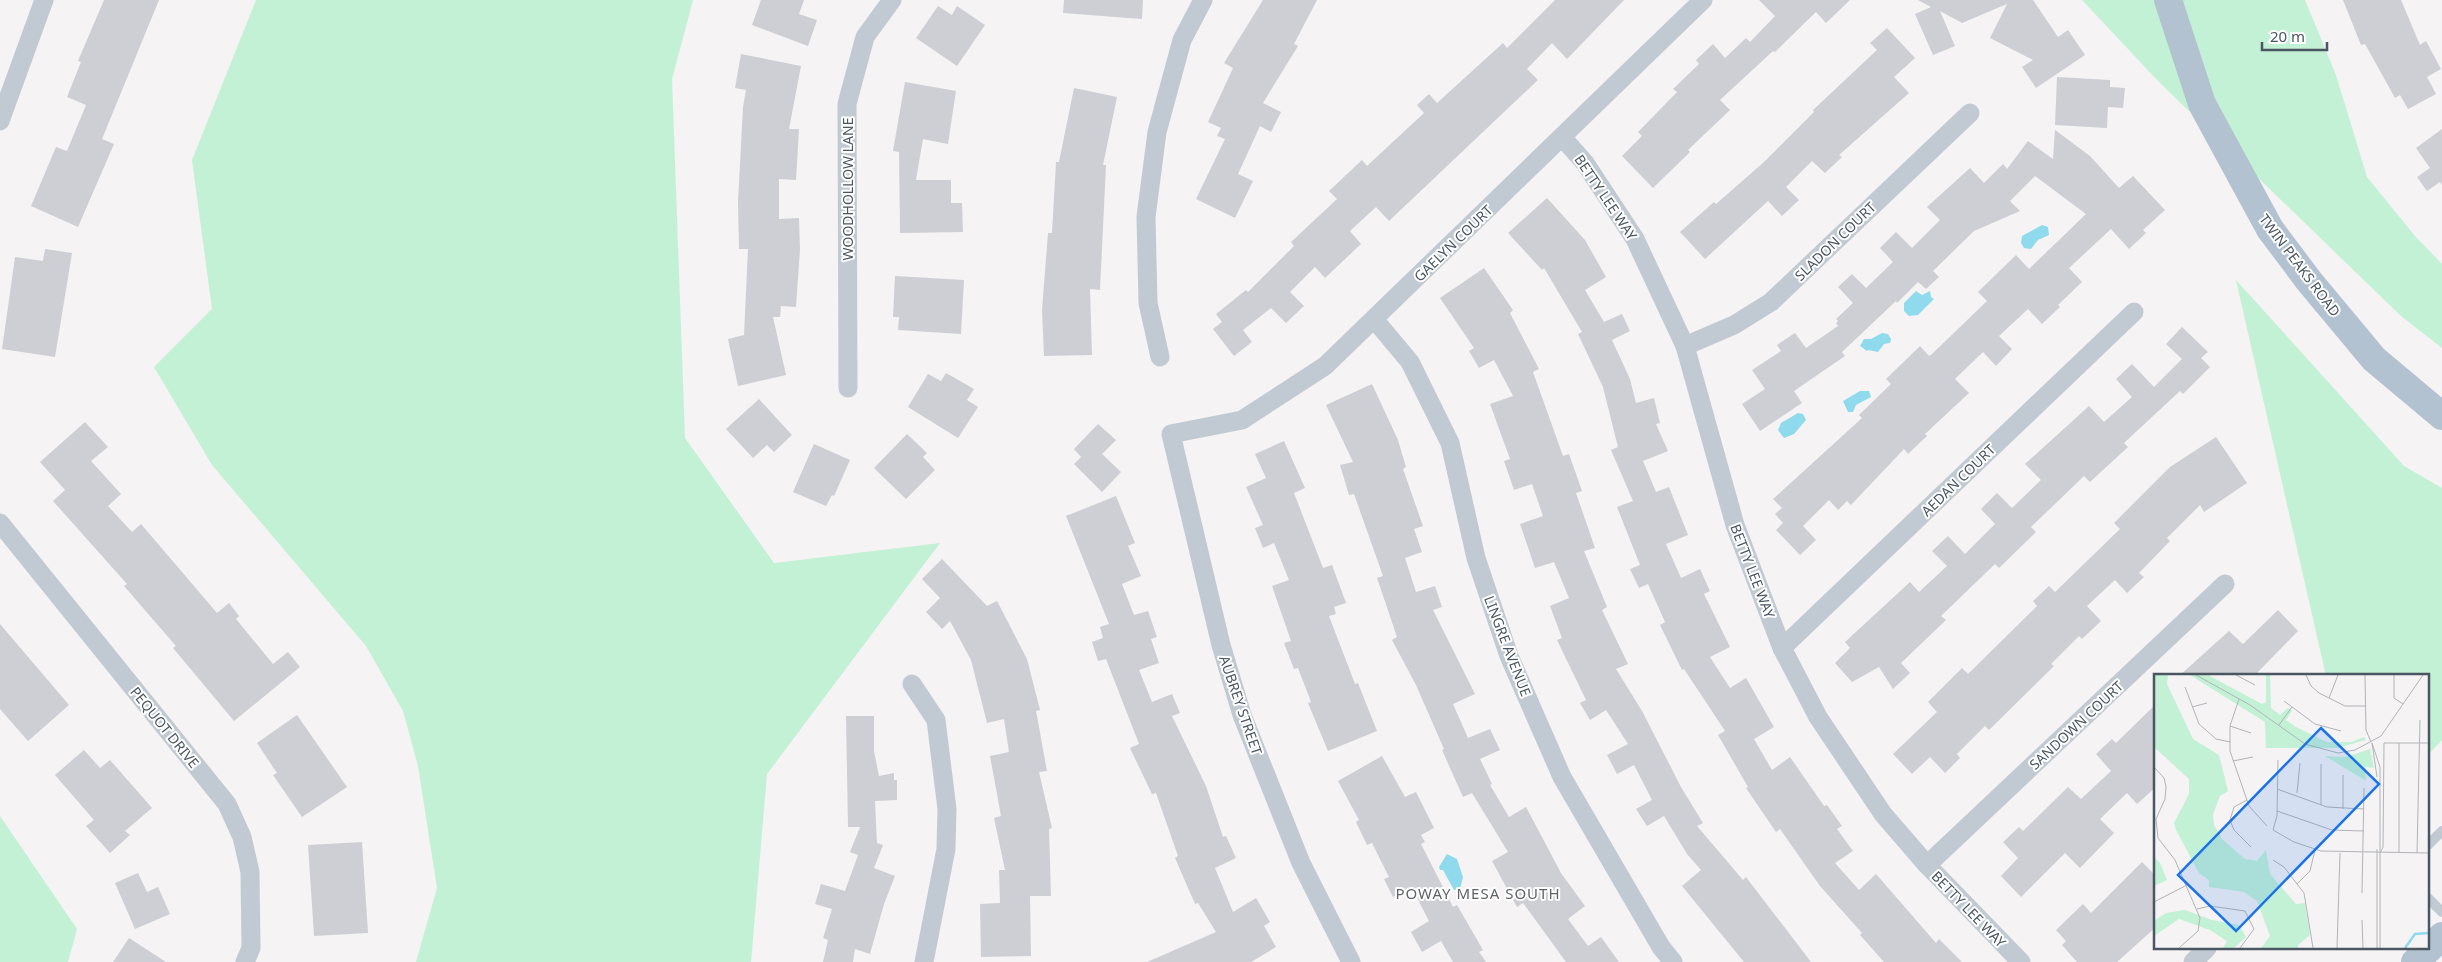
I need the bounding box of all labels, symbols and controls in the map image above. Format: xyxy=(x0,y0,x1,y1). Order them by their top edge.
scale bar xyxy=(2262,20,2327,52)
text: 20 m xyxy=(2270,26,2305,46)
street label: WOODHOLLOW LANE xyxy=(838,118,857,260)
street label: BETTY LEE WAY xyxy=(1570,151,1642,244)
street label: SLADON COURT xyxy=(1790,197,1880,285)
street label: GAELYN COURT xyxy=(1410,200,1497,285)
street label: TWIN PEAKS ROAD xyxy=(2255,210,2345,320)
street label: AEDAN COURT xyxy=(1917,440,1999,520)
street label: BETTY LEE WAY xyxy=(1726,521,1780,621)
street label: LINGRE AVENUE xyxy=(1480,593,1536,699)
street label: AUBREY STREET xyxy=(1215,653,1267,757)
inset map xyxy=(2154,674,2430,950)
street label: SANDOWN COURT xyxy=(2025,676,2127,773)
street label: PEQUOT DRIVE xyxy=(126,682,204,772)
street label: BETTY LEE WAY xyxy=(1928,867,2010,951)
district label: POWAY MESA SOUTH xyxy=(1395,883,1561,903)

